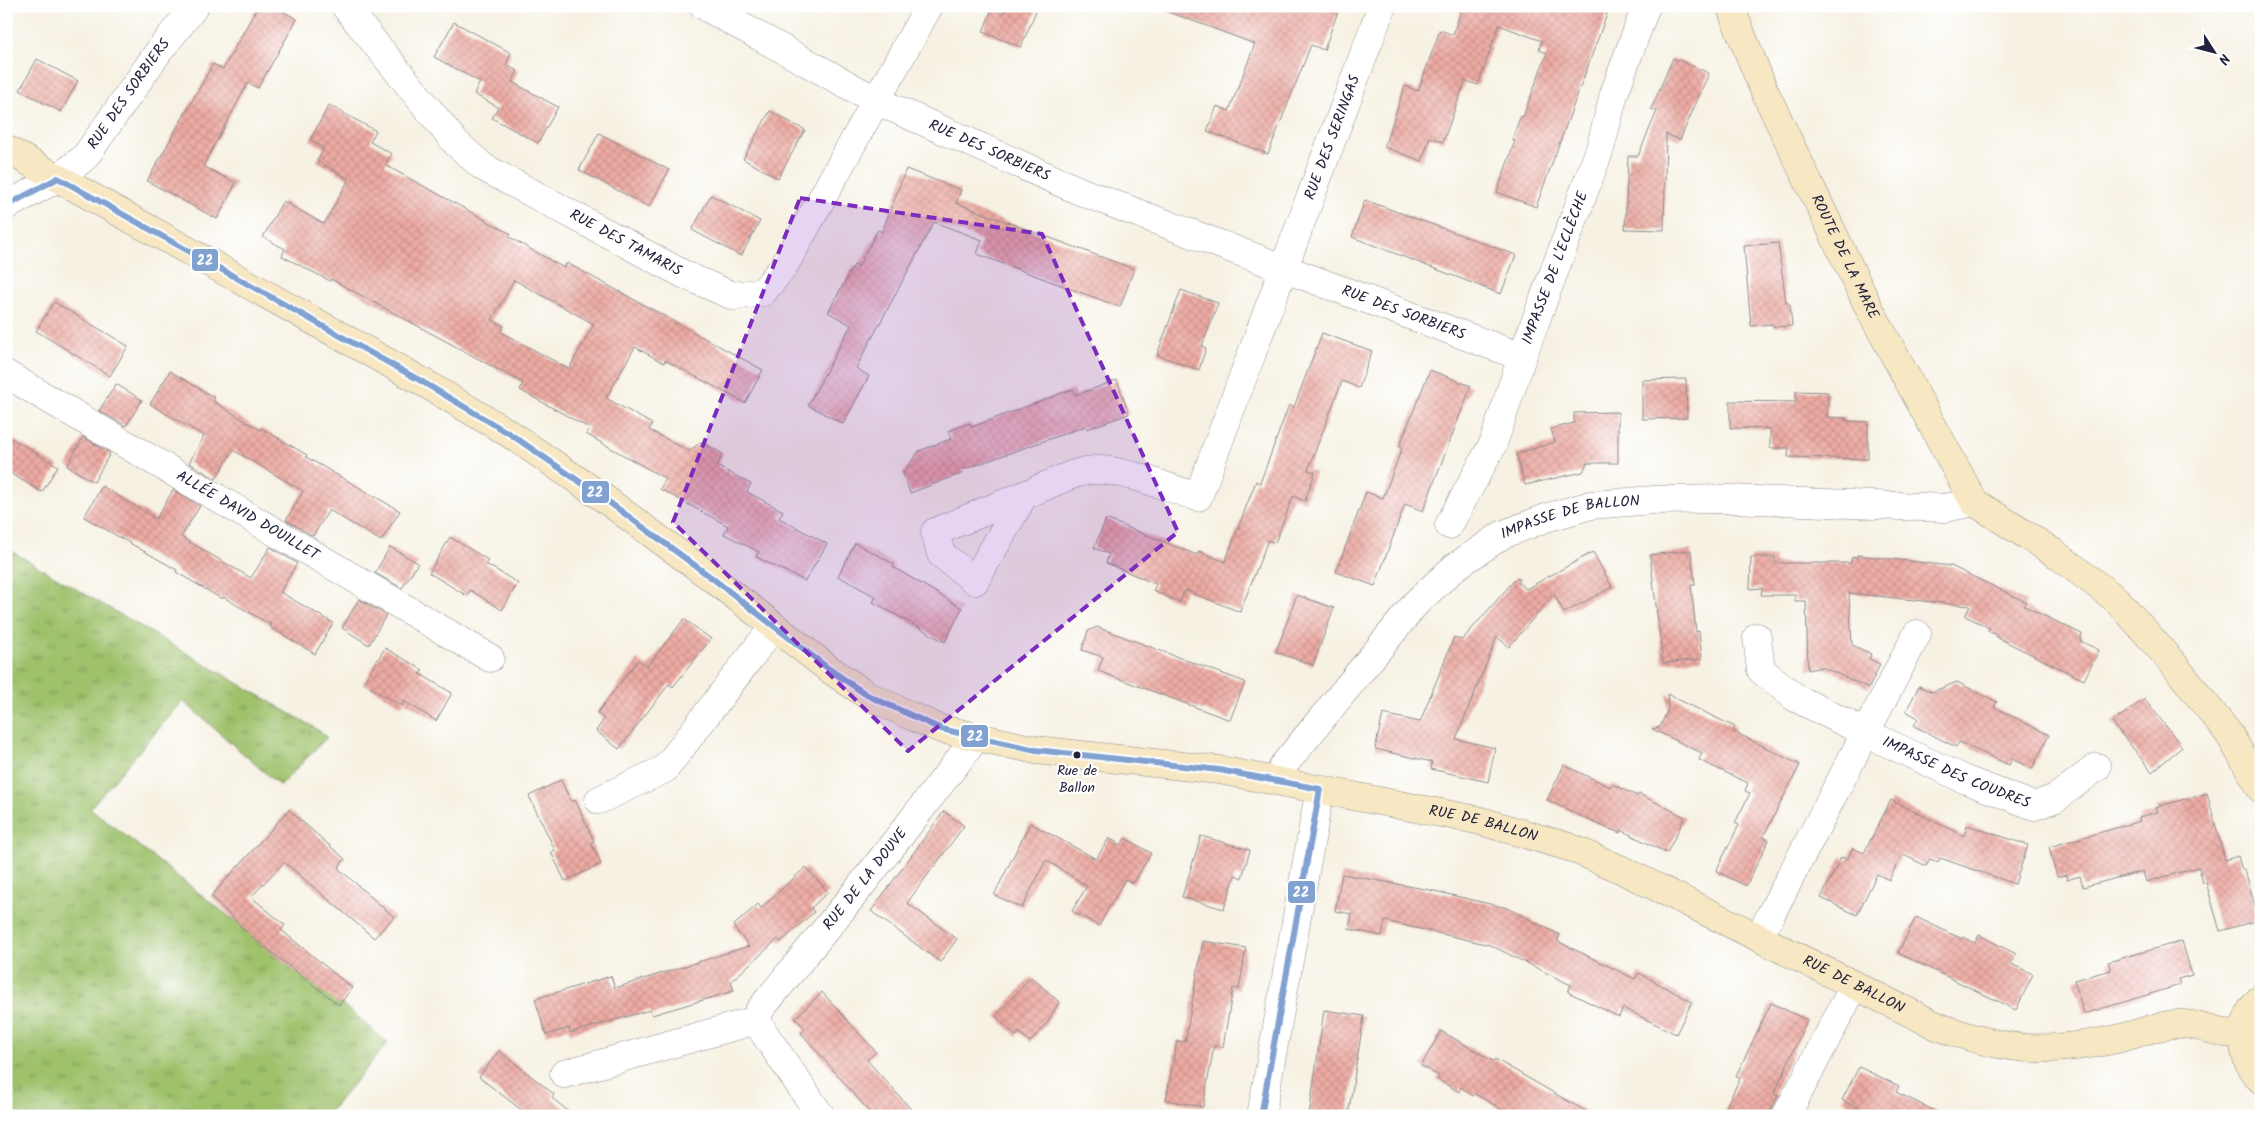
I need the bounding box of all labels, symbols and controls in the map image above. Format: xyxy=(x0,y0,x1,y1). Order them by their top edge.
north arrow xyxy=(2190,28,2240,78)
street label: RUE DES SORBIERS xyxy=(82,33,176,155)
text: N xyxy=(2212,49,2235,69)
street label: RUE DES SERINGAS xyxy=(1298,72,1367,203)
street label: RUE DES SORBIERS xyxy=(924,113,1054,188)
street label: IMPASSE DE L'ECLÈCHE xyxy=(1516,187,1596,348)
street label: ROUTE DE LA MARE xyxy=(1804,190,1886,325)
street label: RUE DES TAMARIS xyxy=(565,203,686,283)
line badge: 22 xyxy=(191,248,219,272)
text: 22 xyxy=(197,250,213,272)
street label: RUE DES SORBIERS xyxy=(1338,279,1469,347)
street label: ALLÉE DAVID DOUILLET xyxy=(172,464,325,568)
line badge: 22 xyxy=(581,480,610,504)
text: 22 xyxy=(587,482,603,504)
street label: IMPASSE DE BALLON xyxy=(1497,489,1641,546)
line badge: 22 xyxy=(960,724,989,748)
text: 22 xyxy=(967,726,983,748)
street label: IMPASSE DES COUDRES xyxy=(1878,730,2034,815)
marker: Rue de Ballon xyxy=(1072,750,1082,760)
place label: Rue de Ballon xyxy=(1057,760,1098,799)
street label: RUE DE BALLON xyxy=(1427,799,1541,849)
street label: RUE DE LA DOUVE xyxy=(817,822,914,936)
line badge: 22 xyxy=(1287,880,1316,904)
text: 22 xyxy=(1293,882,1309,904)
street label: RUE DE BALLON xyxy=(1798,949,1909,1020)

